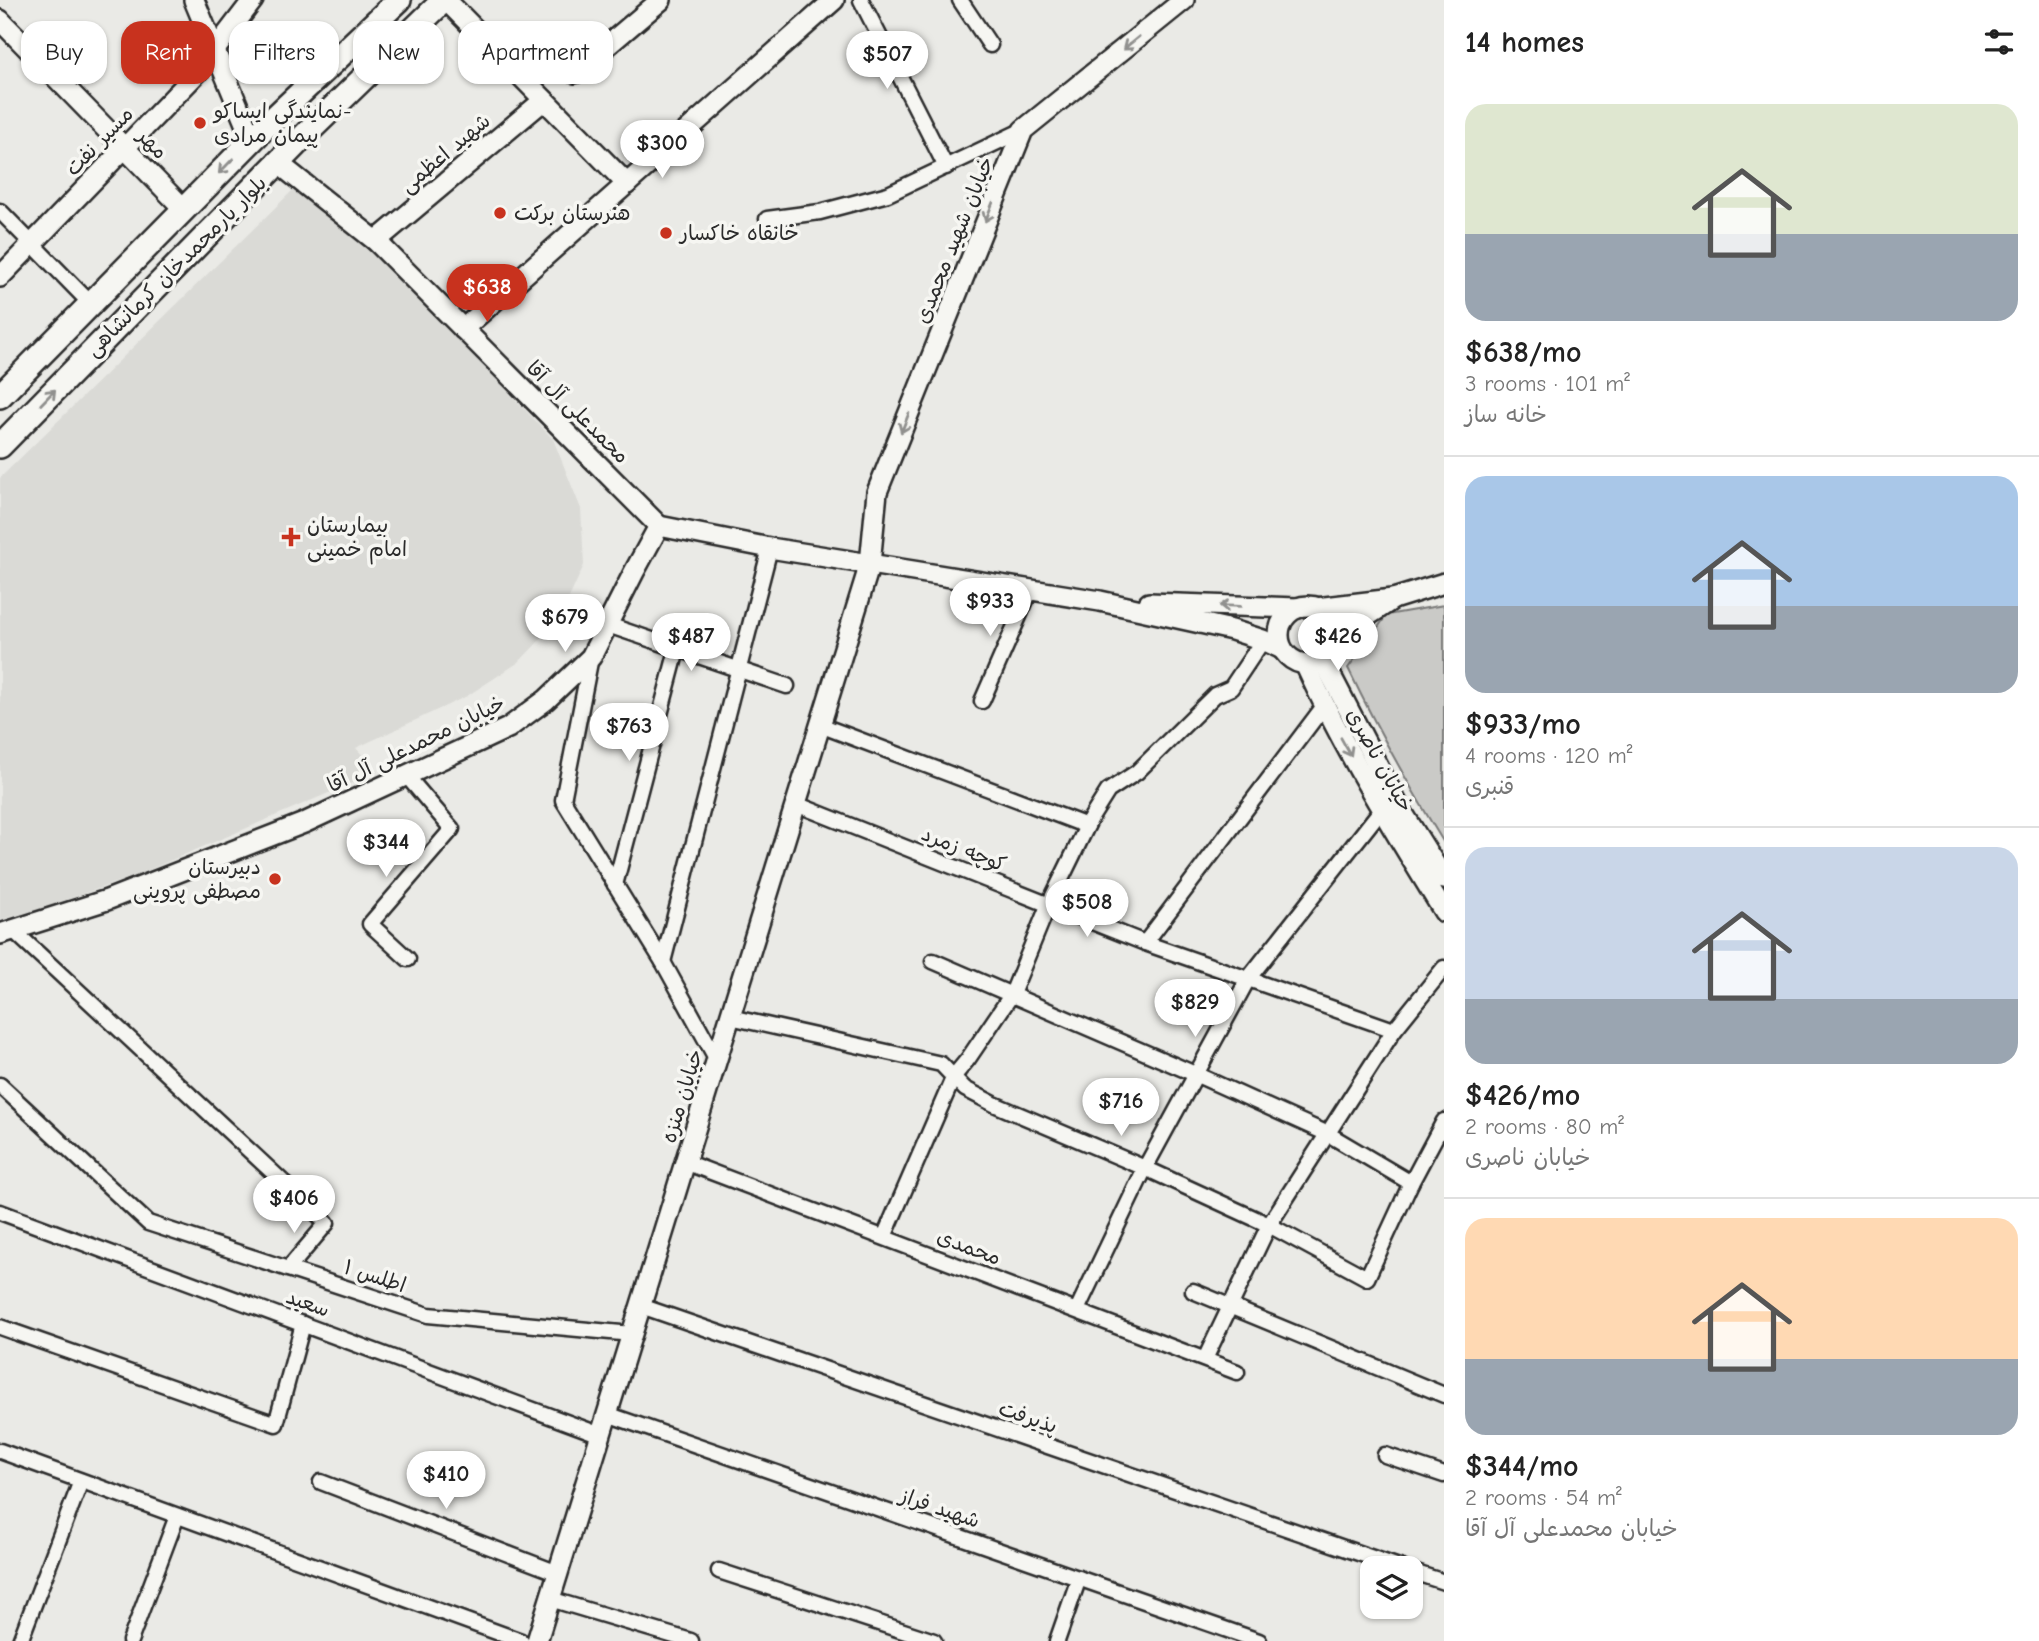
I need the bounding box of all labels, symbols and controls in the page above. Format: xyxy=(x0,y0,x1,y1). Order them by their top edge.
chip: Buy xyxy=(21,21,107,84)
chip: Rent xyxy=(121,21,215,84)
chip: Filters xyxy=(229,21,339,84)
chip: New xyxy=(353,21,444,84)
chip: Apartment xyxy=(458,21,613,84)
icon: filters xyxy=(1980,23,2018,61)
text: 14 homes xyxy=(1465,25,1584,60)
pin: $507 xyxy=(846,32,928,91)
one-way arrow xyxy=(1123,35,1141,51)
text: $507 xyxy=(862,40,912,67)
place label: نمایندگی ایساکو- پیمان مرادی xyxy=(212,99,351,148)
street label: مسیر نفت xyxy=(60,101,138,181)
street label: شهید اعظمی xyxy=(395,108,496,199)
marker: نمایندگی ایساکو- پیمان مرادی xyxy=(192,115,208,131)
pin: $300 xyxy=(621,120,703,180)
street label: مهر xyxy=(132,123,173,164)
text: $300 xyxy=(636,129,688,156)
icon: home xyxy=(1679,150,1805,276)
street label: خیابان شهید محمدی xyxy=(910,153,999,327)
one-way arrow xyxy=(218,158,235,175)
street label: بلوار یارمحمدخان کرمانشاهی xyxy=(81,171,273,363)
place label: هنرستان برکت xyxy=(514,201,630,226)
one-way arrow xyxy=(982,201,995,222)
marker: هنرستان برکت xyxy=(492,205,508,221)
place label: خانقاه خاکسار xyxy=(678,221,799,245)
marker: خانقاه خاکسار xyxy=(658,225,674,241)
pin: $638 xyxy=(446,264,528,324)
text: $638 xyxy=(463,273,512,300)
text: $638/mo xyxy=(1465,335,1581,370)
street label: محمدعلی آل آقا xyxy=(520,356,634,470)
text: 3 rooms · 101 m² xyxy=(1465,370,1630,397)
one-way arrow xyxy=(39,389,56,406)
text: خانه ساز xyxy=(1465,401,1547,428)
one-way arrow xyxy=(897,412,910,434)
place label: بیمارستان امام خمینی xyxy=(307,513,407,565)
icon: home xyxy=(1679,522,1805,648)
marker: بیمارستان امام خمینی xyxy=(281,527,301,547)
pin: $933 xyxy=(949,578,1031,638)
text: $933 xyxy=(966,587,1014,614)
pin: $679 xyxy=(524,594,606,654)
one-way arrow xyxy=(1219,599,1242,612)
text: $679 xyxy=(541,603,589,630)
pin: $487 xyxy=(650,614,732,673)
pin: $426 xyxy=(1297,614,1379,673)
text: $487 xyxy=(668,622,714,649)
text: $426 xyxy=(1314,622,1362,649)
street label: خیابان محمدعلی آل آقا xyxy=(323,691,509,799)
pin: $763 xyxy=(588,704,670,763)
street label: خیابان ناصری xyxy=(1341,704,1418,816)
text: $933/mo xyxy=(1465,707,1581,742)
text: $763 xyxy=(606,712,652,739)
one-way arrow xyxy=(1340,736,1354,757)
text: 4 rooms · 120 m² xyxy=(1465,742,1632,769)
text: قنبری xyxy=(1465,773,1514,800)
pin: $344 xyxy=(345,820,427,879)
street label: کوچه زمرد xyxy=(918,821,1010,878)
text: $344 xyxy=(363,828,409,855)
place label: دبیرستان مصطفی پروینی xyxy=(133,855,261,905)
marker: دبیرستان مصطفی پروینی xyxy=(267,871,283,887)
pin: $508 xyxy=(1046,880,1128,939)
text: $508 xyxy=(1062,888,1113,915)
icon: home xyxy=(1679,893,1805,1019)
pin: $829 xyxy=(1154,979,1236,1039)
text: $829 xyxy=(1170,988,1220,1015)
street label: خیابان منزه xyxy=(656,1046,709,1146)
pin: $716 xyxy=(1080,1078,1162,1138)
text: $426/mo xyxy=(1465,1078,1580,1113)
text: $716 xyxy=(1098,1087,1144,1114)
text: 2 rooms · 80 m² xyxy=(1465,1113,1624,1140)
text: خیابان ناصری xyxy=(1465,1144,1590,1171)
pin: $406 xyxy=(253,1176,335,1235)
text: $406 xyxy=(269,1184,319,1211)
street label: محمدی xyxy=(934,1224,1004,1270)
street label: اطلس ۱ xyxy=(341,1255,409,1297)
icon: home xyxy=(1679,1264,1805,1390)
street label: سعید xyxy=(283,1284,333,1322)
street label: پذیرفت xyxy=(995,1396,1060,1439)
text: $344/mo xyxy=(1465,1449,1579,1484)
pin: $410 xyxy=(405,1452,487,1511)
text: $410 xyxy=(423,1460,469,1487)
street label: شهید فراز xyxy=(895,1482,983,1533)
text: 2 rooms · 54 m² xyxy=(1465,1484,1622,1511)
text: خیابان محمدعلی آل آقا xyxy=(1465,1515,1678,1542)
map controls xyxy=(1360,1556,1423,1619)
button: layers xyxy=(1360,1556,1423,1619)

